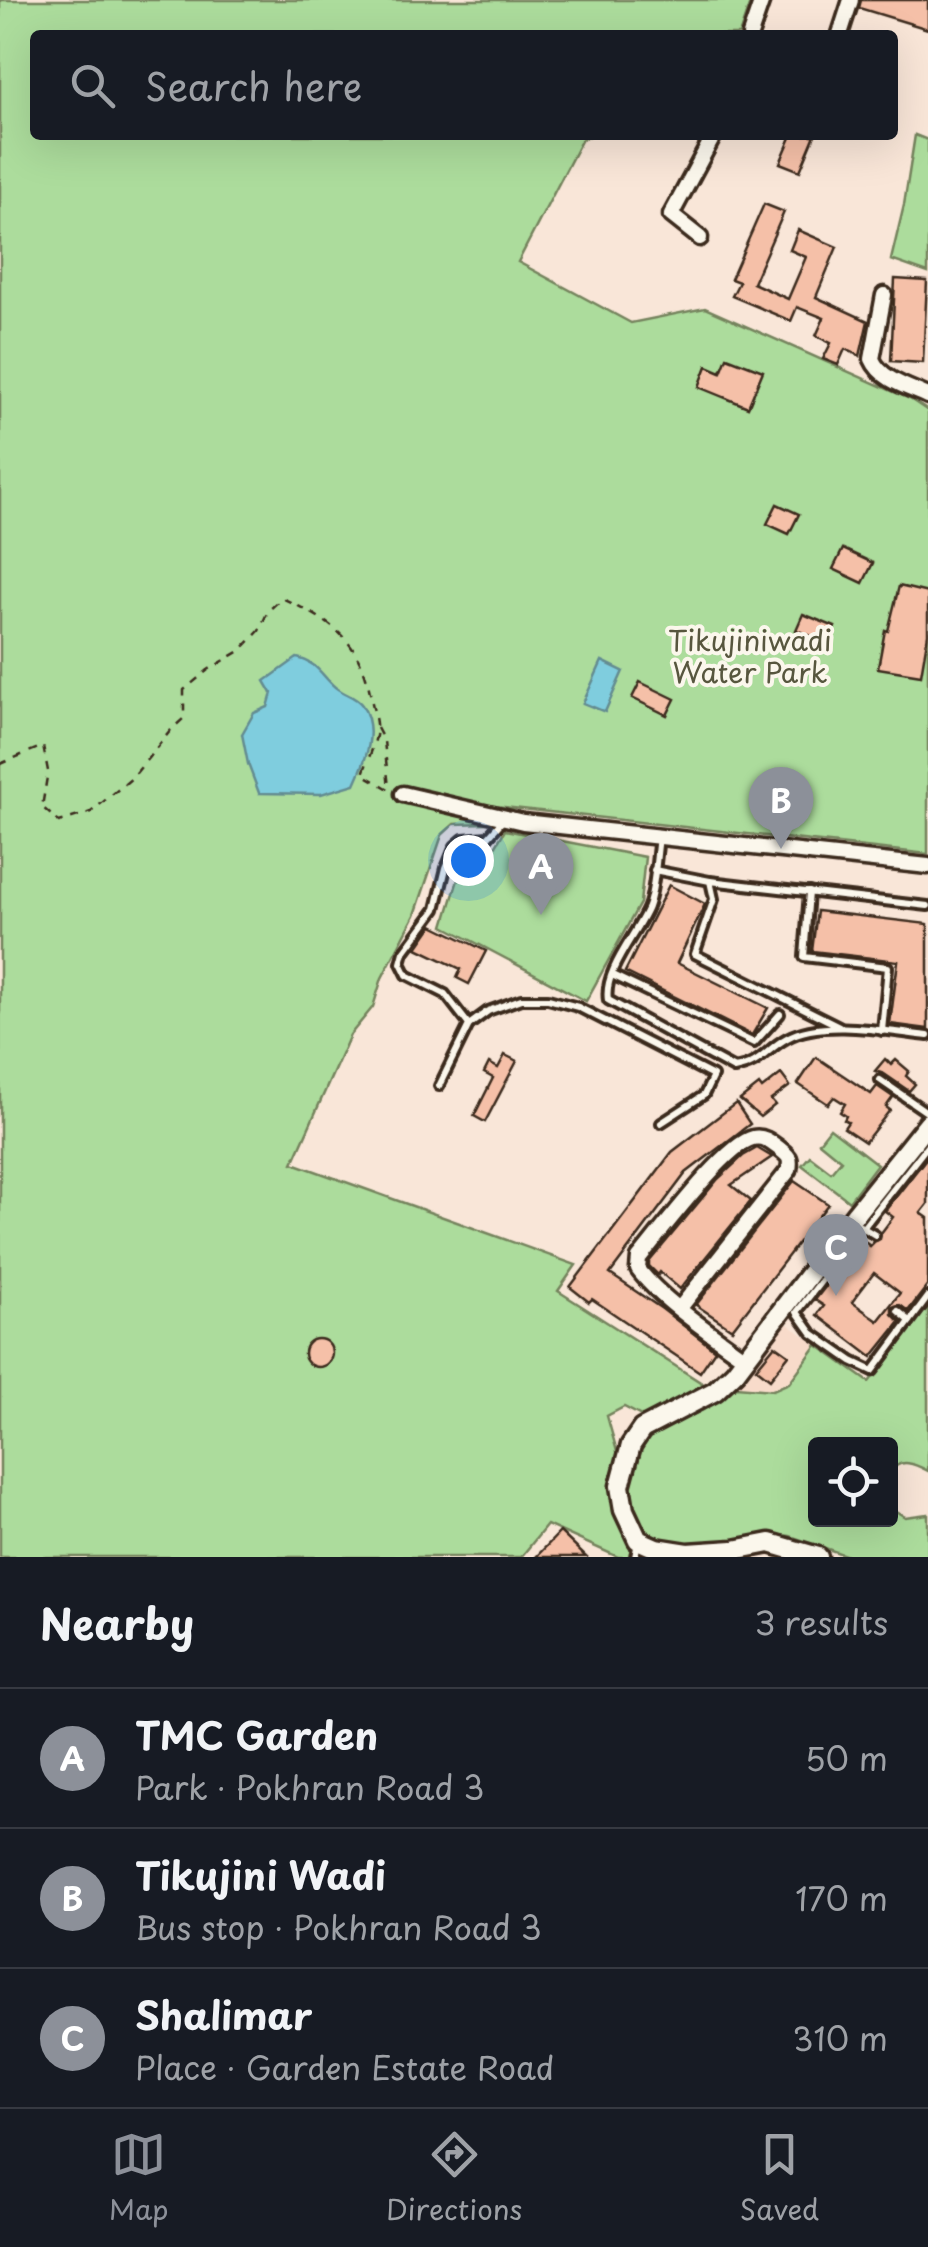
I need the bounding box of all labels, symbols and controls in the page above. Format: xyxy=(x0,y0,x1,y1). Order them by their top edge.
search box xyxy=(30,30,898,140)
text: Search here xyxy=(145,57,362,114)
icon: search xyxy=(65,58,120,113)
park label: Tikujiniwadi Water Park xyxy=(668,618,832,693)
pin: B xyxy=(748,766,814,849)
pin: A xyxy=(508,832,574,915)
your location xyxy=(443,835,494,886)
pin: C xyxy=(804,1214,868,1296)
map controls xyxy=(808,1437,898,1527)
button: locate xyxy=(808,1437,898,1527)
text: Nearby xyxy=(40,1591,194,1654)
text: 3 results xyxy=(754,1598,888,1646)
text: TMC Garden xyxy=(135,1706,378,1763)
text: A xyxy=(60,1734,85,1782)
text: 50 m xyxy=(805,1734,888,1782)
text: Park · Pokhran Road 3 xyxy=(135,1763,484,1811)
text: Tikujini Wadi xyxy=(135,1846,386,1903)
text: B xyxy=(62,1874,83,1922)
text: 170 m xyxy=(795,1874,888,1922)
text: Bus stop · Pokhran Road 3 xyxy=(135,1903,542,1951)
text: Shalimar xyxy=(135,1986,312,2043)
text: C xyxy=(60,2014,85,2062)
text: 310 m xyxy=(792,2014,888,2062)
text: Place · Garden Estate Road xyxy=(135,2043,554,2091)
tab: Map xyxy=(109,2127,169,2230)
tab: Directions xyxy=(386,2127,522,2230)
tab: Saved xyxy=(740,2127,819,2230)

